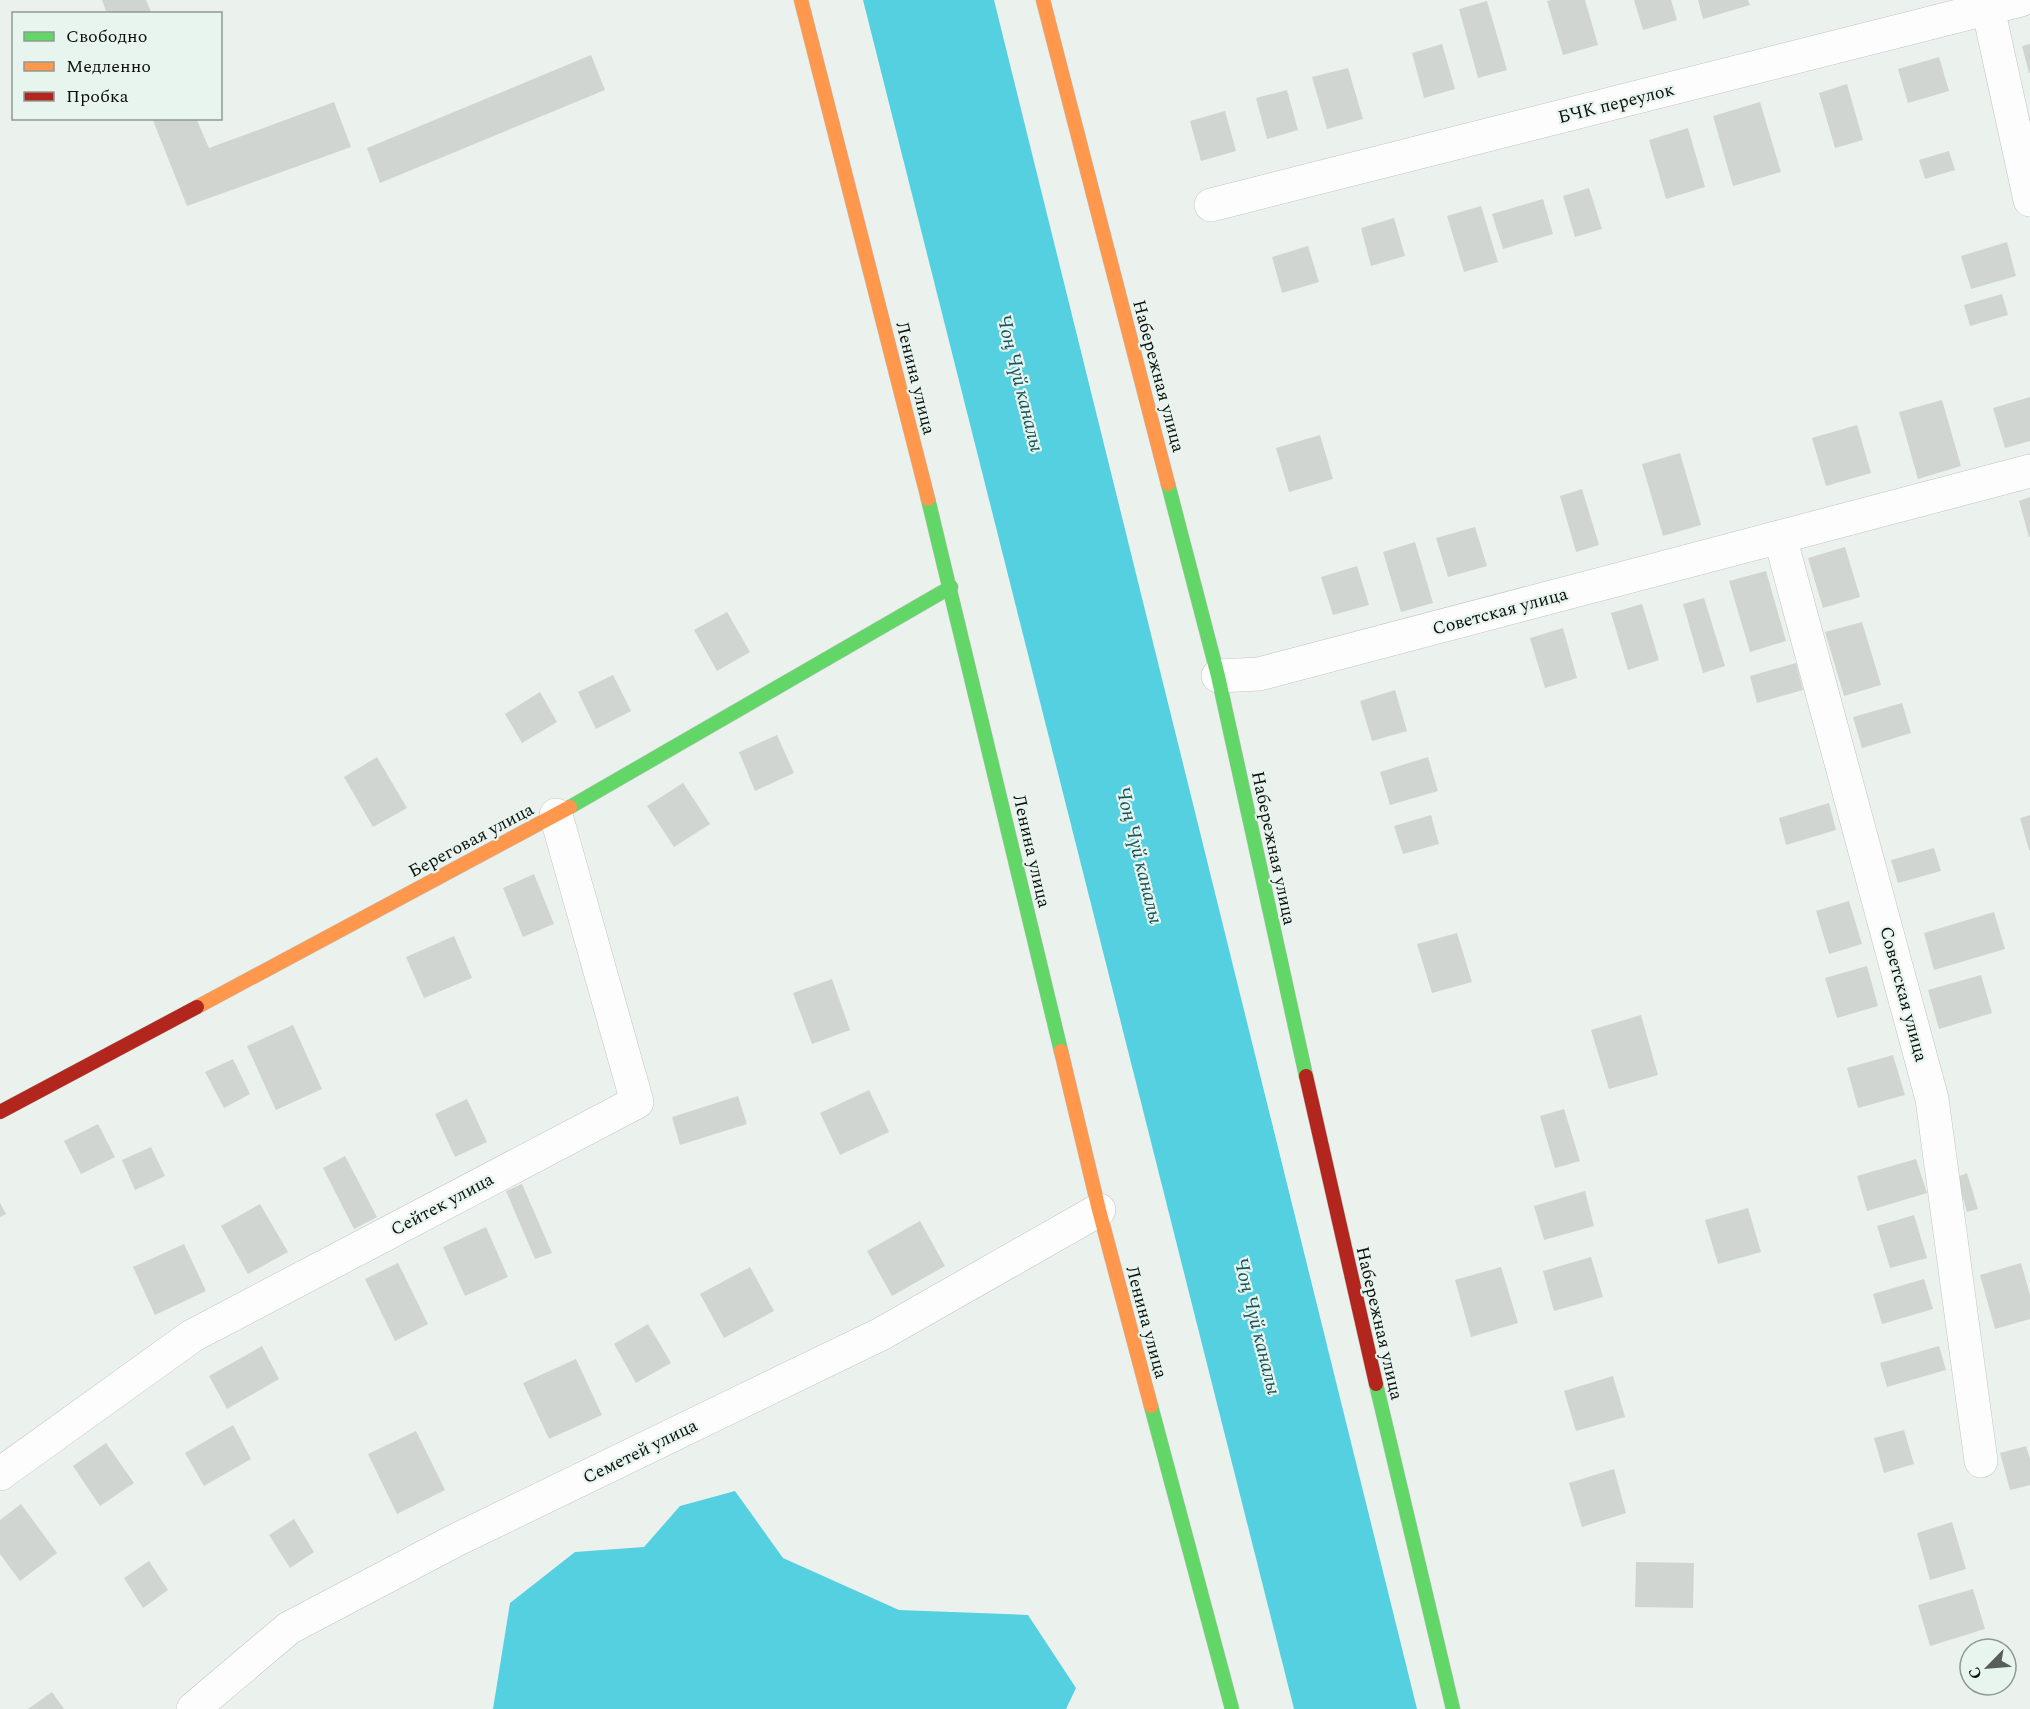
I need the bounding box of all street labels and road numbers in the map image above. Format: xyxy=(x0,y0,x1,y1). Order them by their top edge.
street label: БЧК переулок xyxy=(1555,76,1677,131)
street label: Набережная улица xyxy=(1125,297,1192,456)
street label: Ленина улица xyxy=(888,319,943,438)
street label: Советская улица xyxy=(1429,580,1571,643)
street label: Набережная улица xyxy=(1244,769,1303,928)
street label: Ленина улица xyxy=(1005,792,1058,911)
street label: Береговая улица xyxy=(404,796,539,885)
street label: Советская улица xyxy=(1872,923,1935,1065)
street label: Сейтек улица xyxy=(386,1166,499,1243)
street label: Набережная улица xyxy=(1349,1244,1410,1403)
street label: Ленина улица xyxy=(1119,1263,1175,1382)
street label: Семетей улица xyxy=(578,1412,702,1491)

